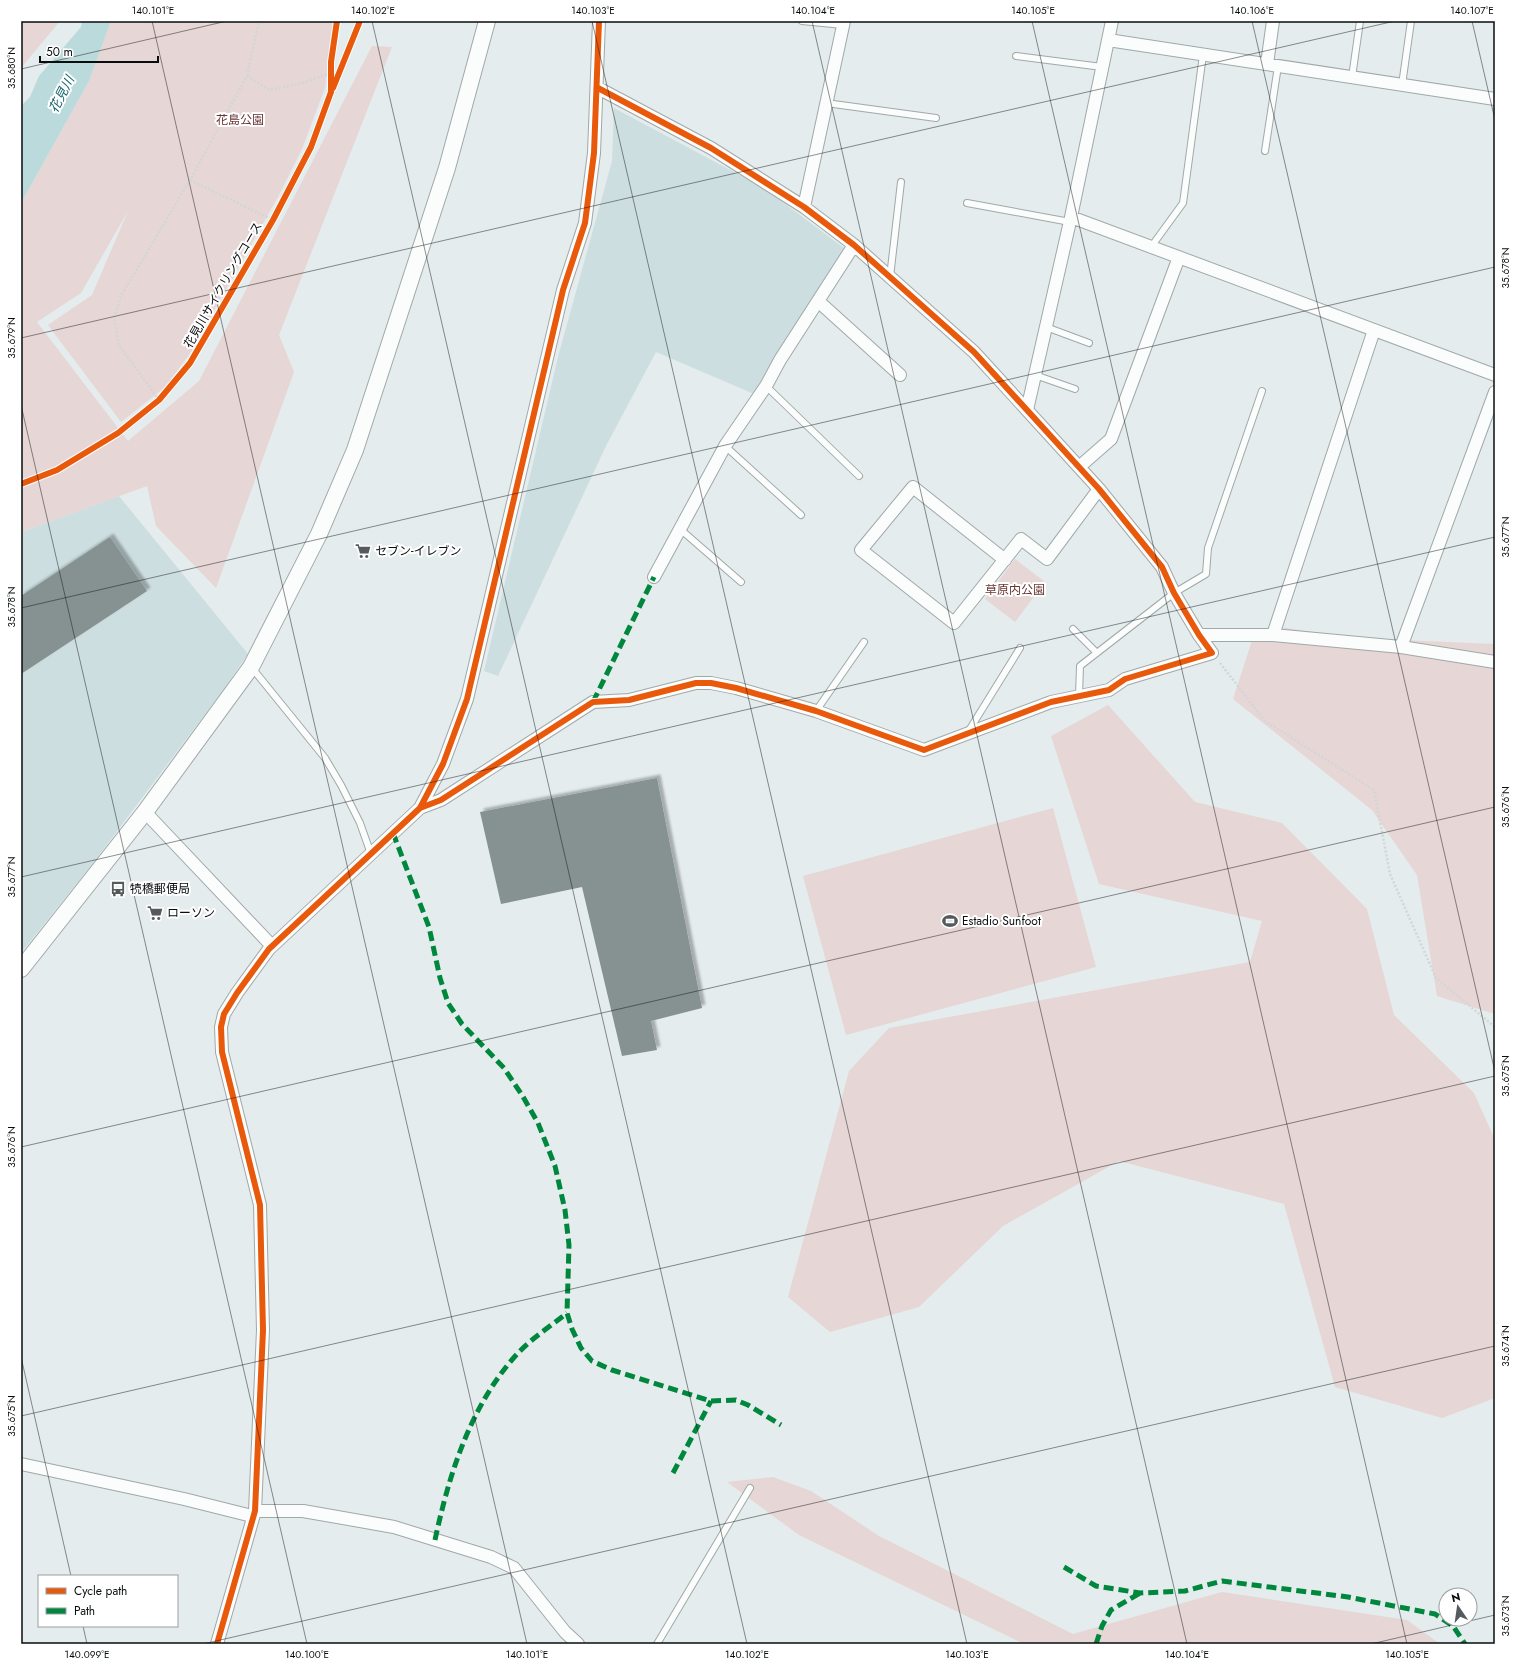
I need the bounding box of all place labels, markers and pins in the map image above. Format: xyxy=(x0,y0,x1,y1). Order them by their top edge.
supermarket icon: セブン-イレブン xyxy=(354,542,372,560)
place label: セブン-イレブン xyxy=(375,542,462,560)
bus stop icon: 㸿橋郵便局 xyxy=(109,880,127,898)
place label: 㸿橋郵便局 xyxy=(130,880,190,898)
supermarket icon: ローソン xyxy=(146,904,164,922)
place label: ローソン xyxy=(167,904,215,922)
sports icon: Estadio Sunfoot xyxy=(941,912,959,930)
place label: Estadio Sunfoot xyxy=(962,912,1041,930)

